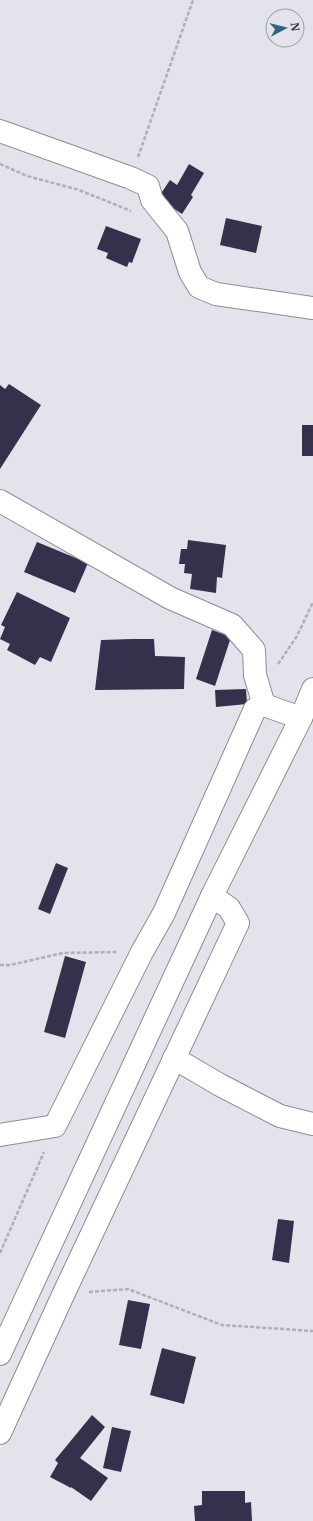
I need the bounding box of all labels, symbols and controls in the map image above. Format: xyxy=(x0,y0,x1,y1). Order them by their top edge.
north arrow xyxy=(265,8,305,48)
text: N xyxy=(287,22,302,32)

